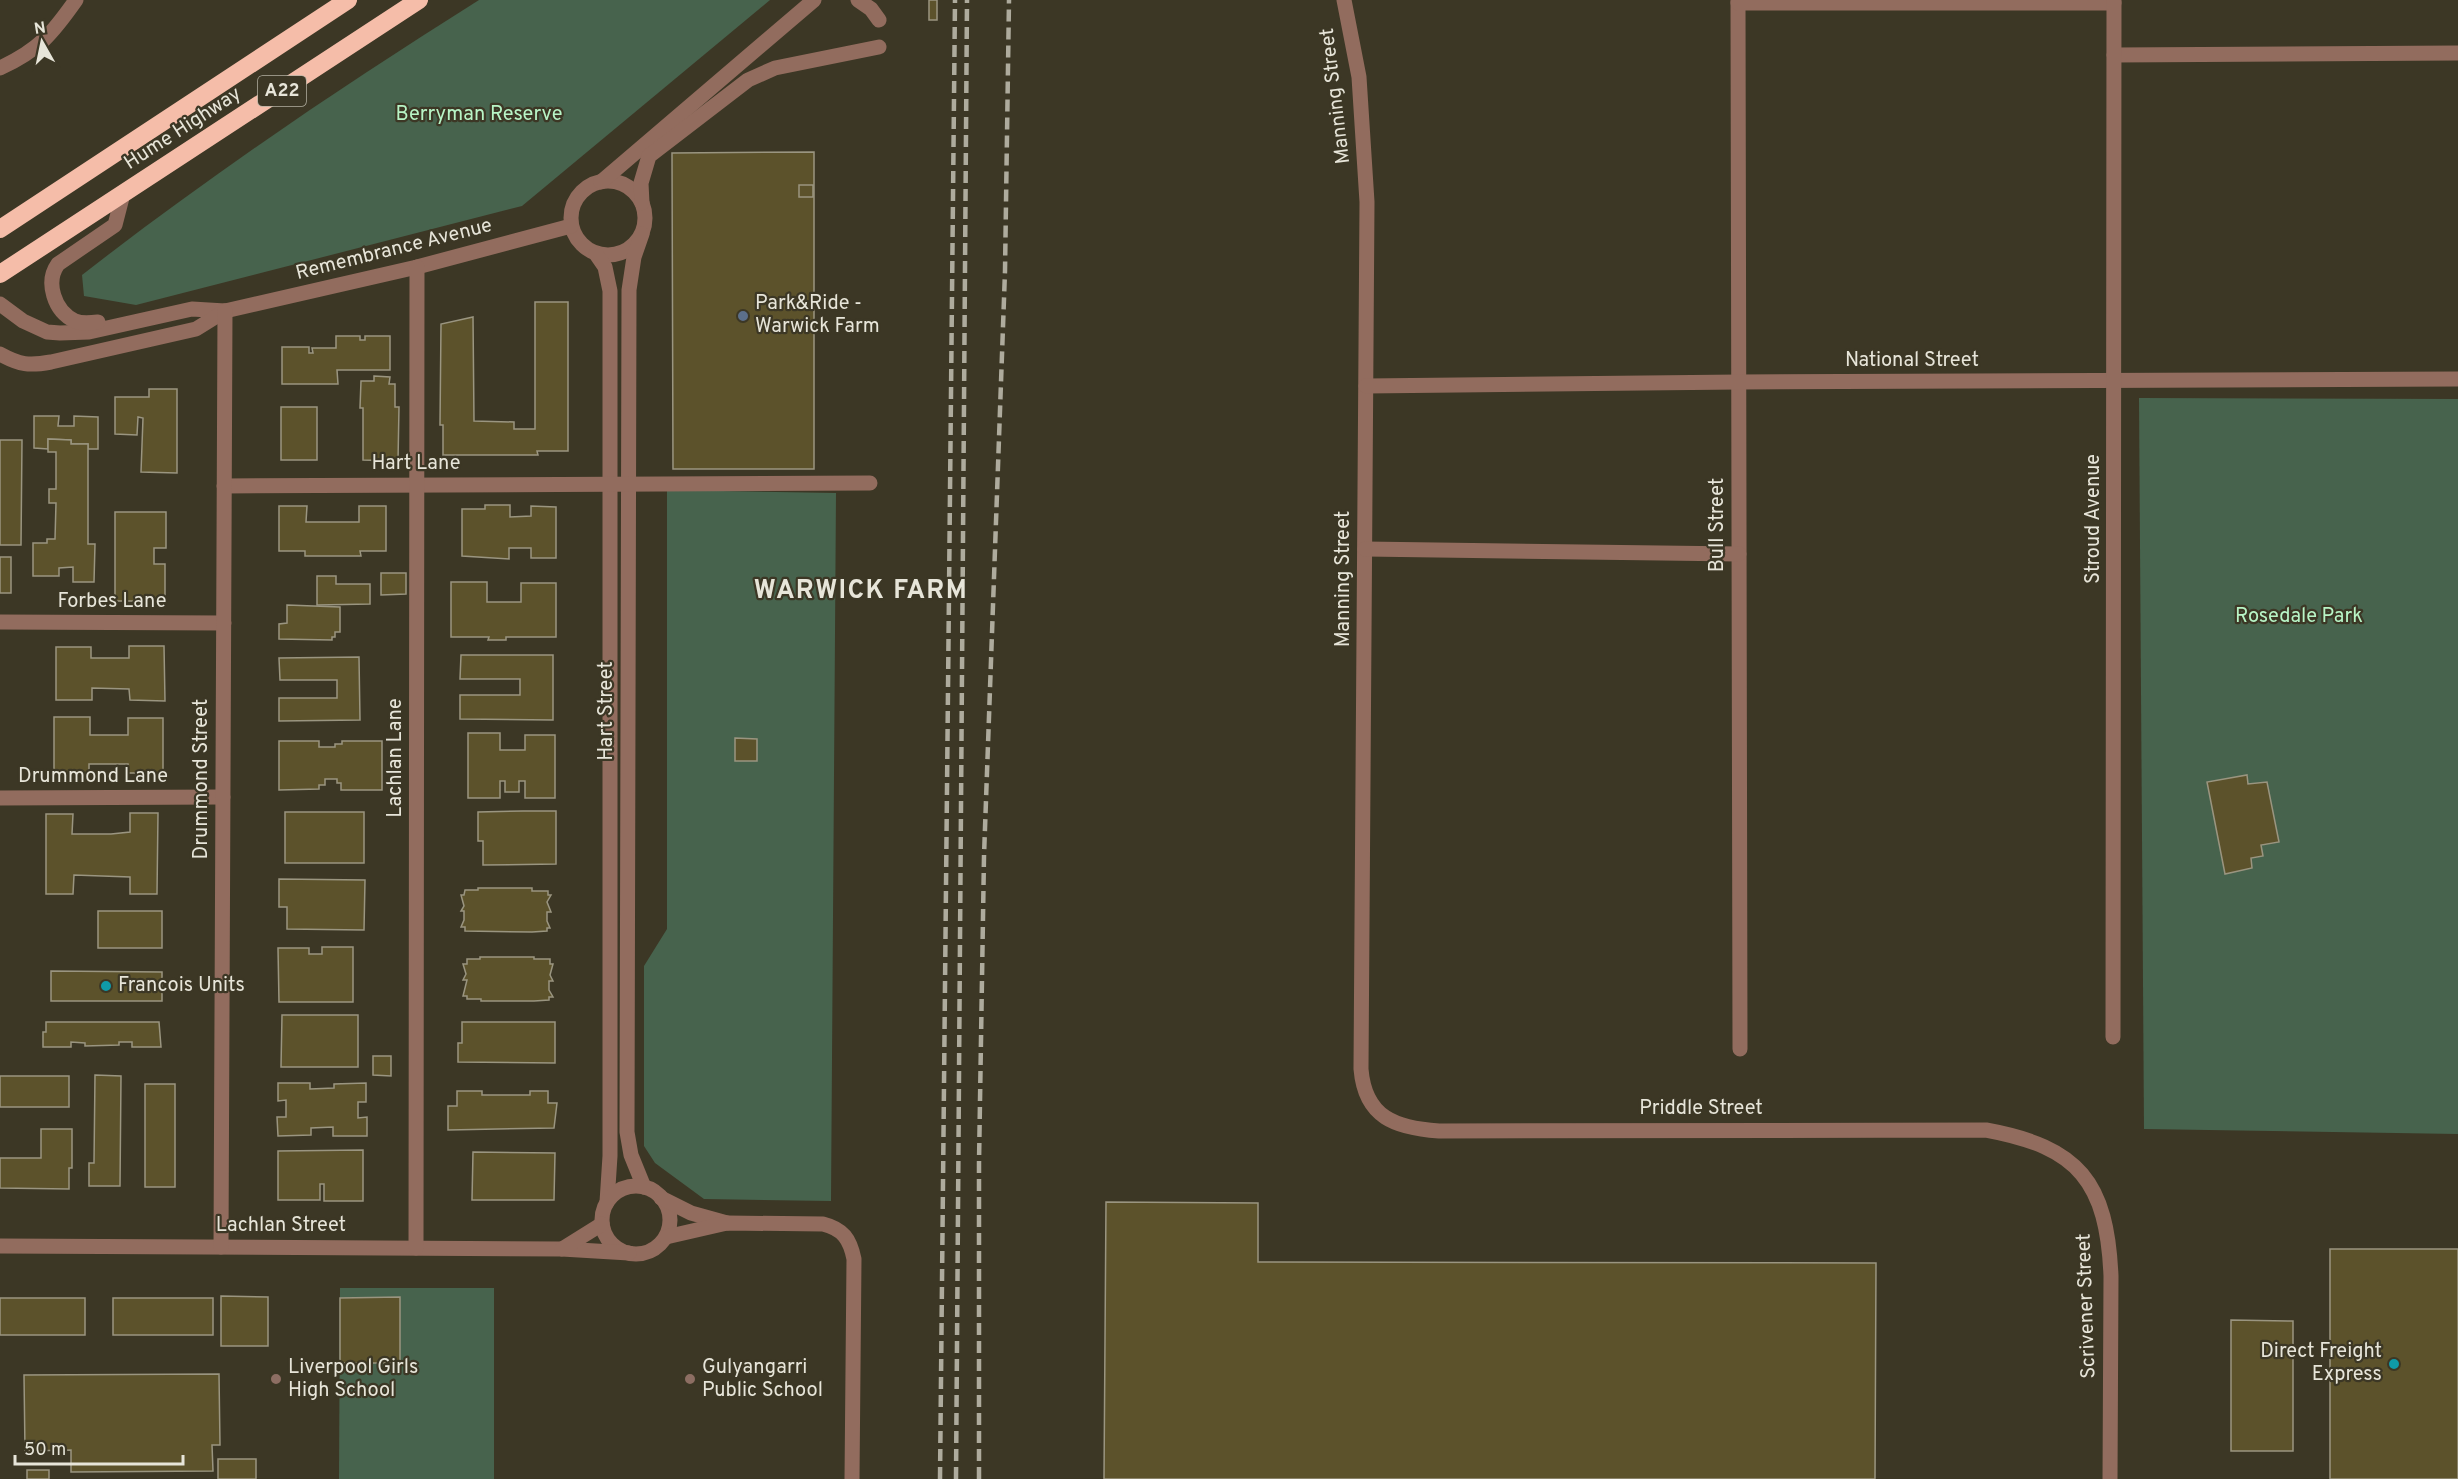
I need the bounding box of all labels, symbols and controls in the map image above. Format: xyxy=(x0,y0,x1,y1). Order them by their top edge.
north arrow xyxy=(12,12,72,72)
text: N xyxy=(33,18,47,40)
street label: Manning Street xyxy=(1315,27,1357,165)
road number: A22 xyxy=(258,76,306,106)
street label: Hume Highway xyxy=(119,81,247,177)
park label: Berryman Reserve xyxy=(396,102,562,128)
street label: Remembrance Avenue xyxy=(293,213,495,287)
place label: Park&Ride - Warwick Farm xyxy=(755,291,880,340)
marker: Park&Ride - Warwick Farm xyxy=(736,309,750,323)
street label: National Street xyxy=(1845,348,1979,374)
street label: Hart Lane xyxy=(372,451,460,477)
street label: Stroud Avenue xyxy=(2081,454,2107,584)
street label: Bull Street xyxy=(1705,478,1731,572)
street label: Manning Street xyxy=(1331,511,1357,647)
district label: WARWICK FARM xyxy=(754,575,968,608)
street label: Forbes Lane xyxy=(58,589,166,615)
park label: Rosedale Park xyxy=(2235,604,2363,630)
street label: Hart Street xyxy=(594,661,620,761)
street label: Lachlan Lane xyxy=(383,698,409,818)
street label: Drummond Street xyxy=(189,699,215,859)
street label: Drummond Lane xyxy=(18,764,168,790)
place label: Francois Units xyxy=(118,973,245,999)
marker: Francois Units xyxy=(99,979,113,993)
street label: Priddle Street xyxy=(1639,1096,1763,1122)
street label: Lachlan Street xyxy=(216,1213,346,1239)
street label: Scrivener Street xyxy=(2071,1233,2103,1379)
place label: Direct Freight Express xyxy=(2260,1339,2382,1388)
place label: Liverpool Girls High School xyxy=(288,1355,418,1404)
place label: Gulyangarri Public School xyxy=(702,1355,823,1404)
marker: Direct Freight Express xyxy=(2387,1357,2401,1371)
marker: Liverpool Girls High School xyxy=(269,1372,283,1386)
marker: Gulyangarri Public School xyxy=(683,1372,697,1386)
scale bar xyxy=(15,1428,183,1466)
text: 50 m xyxy=(24,1439,66,1462)

